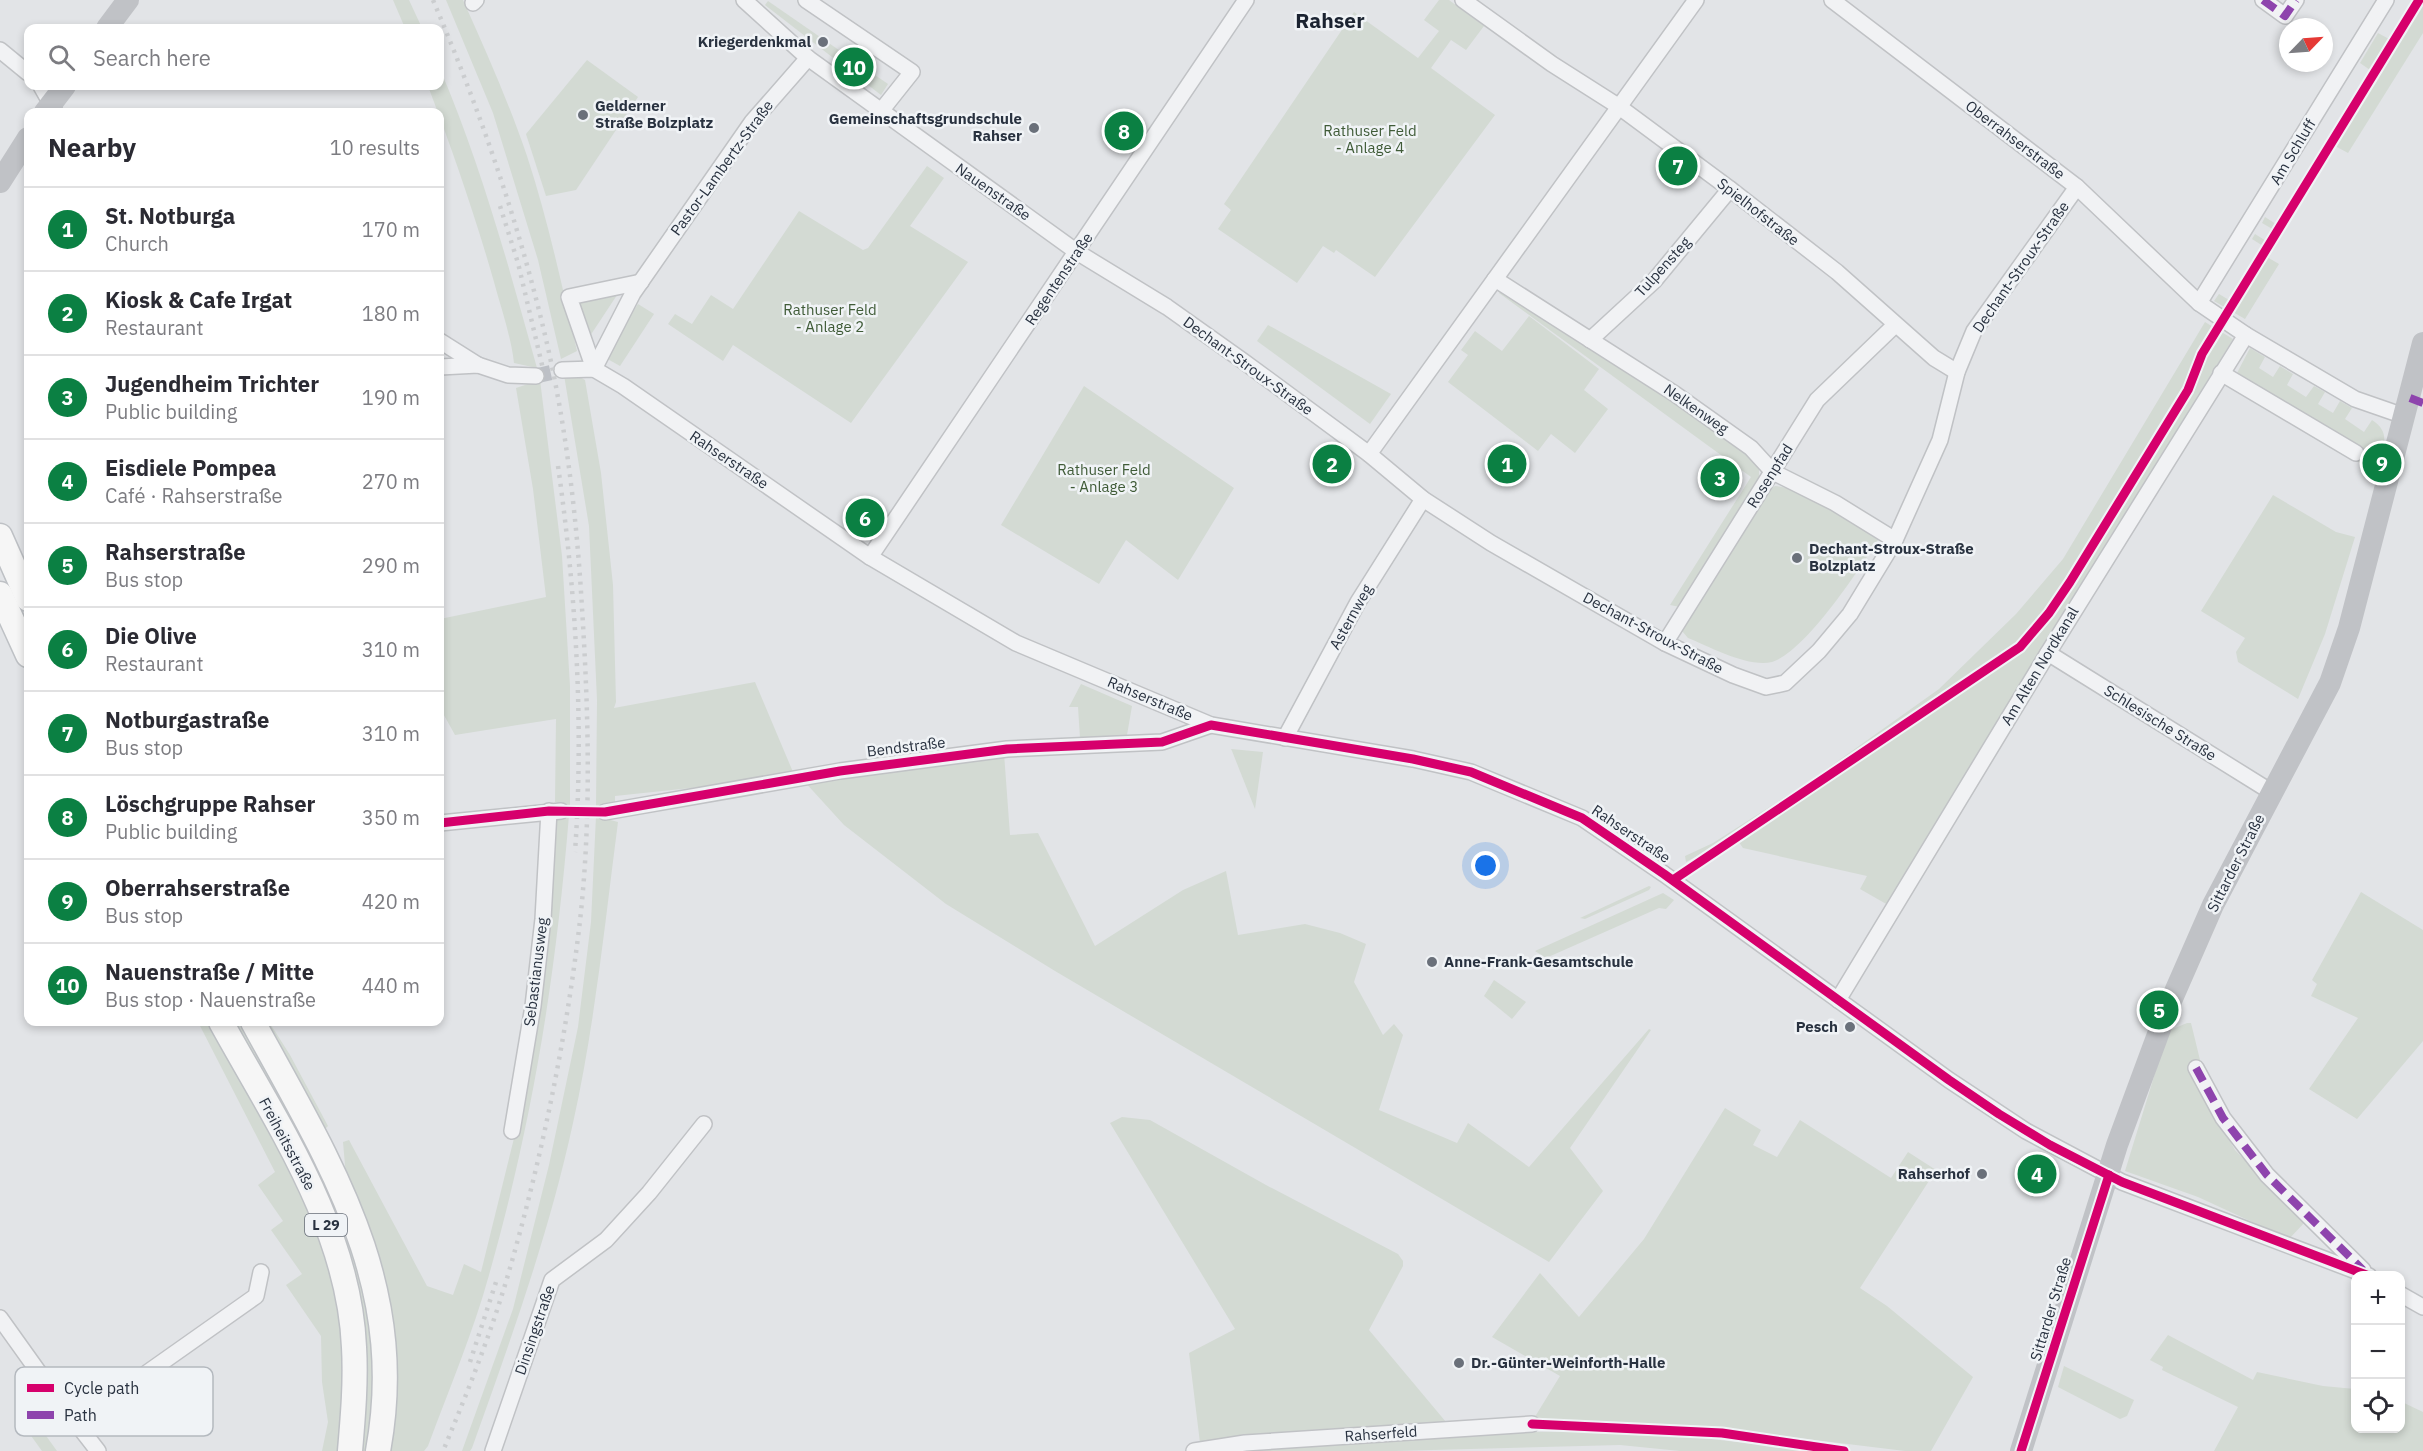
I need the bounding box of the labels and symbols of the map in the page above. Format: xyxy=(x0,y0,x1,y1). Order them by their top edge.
district label: Rahser xyxy=(1295,6,1365,34)
north arrow xyxy=(2279,18,2333,72)
place label: Kriegerdenkmal xyxy=(698,32,811,51)
marker: Kriegerdenkmal xyxy=(816,35,830,49)
pin: 10 xyxy=(834,44,874,90)
place label: Gelderner Straße Bolzplatz xyxy=(595,96,714,132)
street label: Pastor-Lambertz-Straße xyxy=(666,96,777,239)
street label: Oberrahserstraße xyxy=(1962,96,2069,183)
marker: Gelderner Straße Bolzplatz xyxy=(576,108,590,122)
pin: 8 xyxy=(1104,108,1144,154)
place label: Gemeinschaftsgrundschule Rahser xyxy=(829,109,1022,145)
street label: Am Schluff xyxy=(2266,115,2320,188)
marker: Gemeinschaftsgrundschule Rahser xyxy=(1027,121,1041,135)
park label: Rathuser Feld - Anlage 4 xyxy=(1323,121,1417,157)
pin: 7 xyxy=(1658,144,1698,188)
street label: Nauenstraße xyxy=(952,159,1035,225)
street label: Spielhofstraße xyxy=(1713,174,1803,250)
street label: Dechant-Stroux-Straße xyxy=(1968,197,2073,336)
street label: Regentenstraße xyxy=(1021,229,1097,329)
street label: Tulpensteg xyxy=(1631,233,1695,301)
park label: Rathuser Feld - Anlage 2 xyxy=(783,300,877,336)
street label: Dechant-Stroux-Straße xyxy=(1180,312,1317,419)
street label: Nelkenweg xyxy=(1660,379,1732,438)
street label: Rahserstraße xyxy=(686,426,772,493)
street label: Rosenpfad xyxy=(1742,440,1797,511)
pin: 9 xyxy=(2362,440,2402,486)
pin: 2 xyxy=(1312,442,1352,486)
pin: 1 xyxy=(1488,442,1526,486)
pin: 3 xyxy=(1700,456,1740,500)
park label: Rathuser Feld - Anlage 3 xyxy=(1057,460,1151,496)
pin: 6 xyxy=(846,496,884,540)
place label: Dechant-Stroux-Straße Bolzplatz xyxy=(1809,539,1974,575)
marker: Dechant-Stroux-Straße Bolzplatz xyxy=(1790,551,1804,565)
street label: Asternweg xyxy=(1325,581,1376,653)
street label: Dechant-Stroux-Straße xyxy=(1580,588,1727,678)
street label: Am Alten Nordkanal xyxy=(1997,603,2082,728)
street label: Rahserstraße xyxy=(1105,672,1196,725)
street label: Schlesische Straße xyxy=(2101,680,2220,765)
street label: Bendstraße xyxy=(866,732,946,761)
street label: Rahserstraße xyxy=(1588,800,1674,867)
street label: Sittarder Straße xyxy=(2203,811,2268,915)
your location xyxy=(1471,851,1500,880)
street label: Sebastianusweg xyxy=(519,916,552,1028)
place label: Anne-Frank-Gesamtschule xyxy=(1444,952,1633,971)
marker: Anne-Frank-Gesamtschule xyxy=(1425,955,1439,969)
pin: 5 xyxy=(2140,988,2178,1032)
place label: Pesch xyxy=(1796,1017,1838,1036)
marker: Pesch xyxy=(1843,1020,1857,1034)
street label: Freiheitsstraße xyxy=(255,1094,320,1193)
pin: 4 xyxy=(2018,1152,2056,1196)
place label: Rahserhof xyxy=(1898,1164,1971,1183)
marker: Rahserhof xyxy=(1975,1167,1989,1181)
road number: L 29 xyxy=(305,1214,347,1236)
street label: Sittarder Straße xyxy=(2026,1255,2075,1363)
street label: Dinsingstraße xyxy=(510,1282,559,1377)
place label: Dr.-Günter-Weinforth-Halle xyxy=(1471,1353,1665,1372)
marker: Dr.-Günter-Weinforth-Halle xyxy=(1452,1356,1466,1370)
legend xyxy=(15,1367,213,1436)
text: Cycle path xyxy=(64,1378,139,1398)
text: Path xyxy=(64,1405,97,1425)
street label: Rahserfeld xyxy=(1344,1421,1418,1446)

